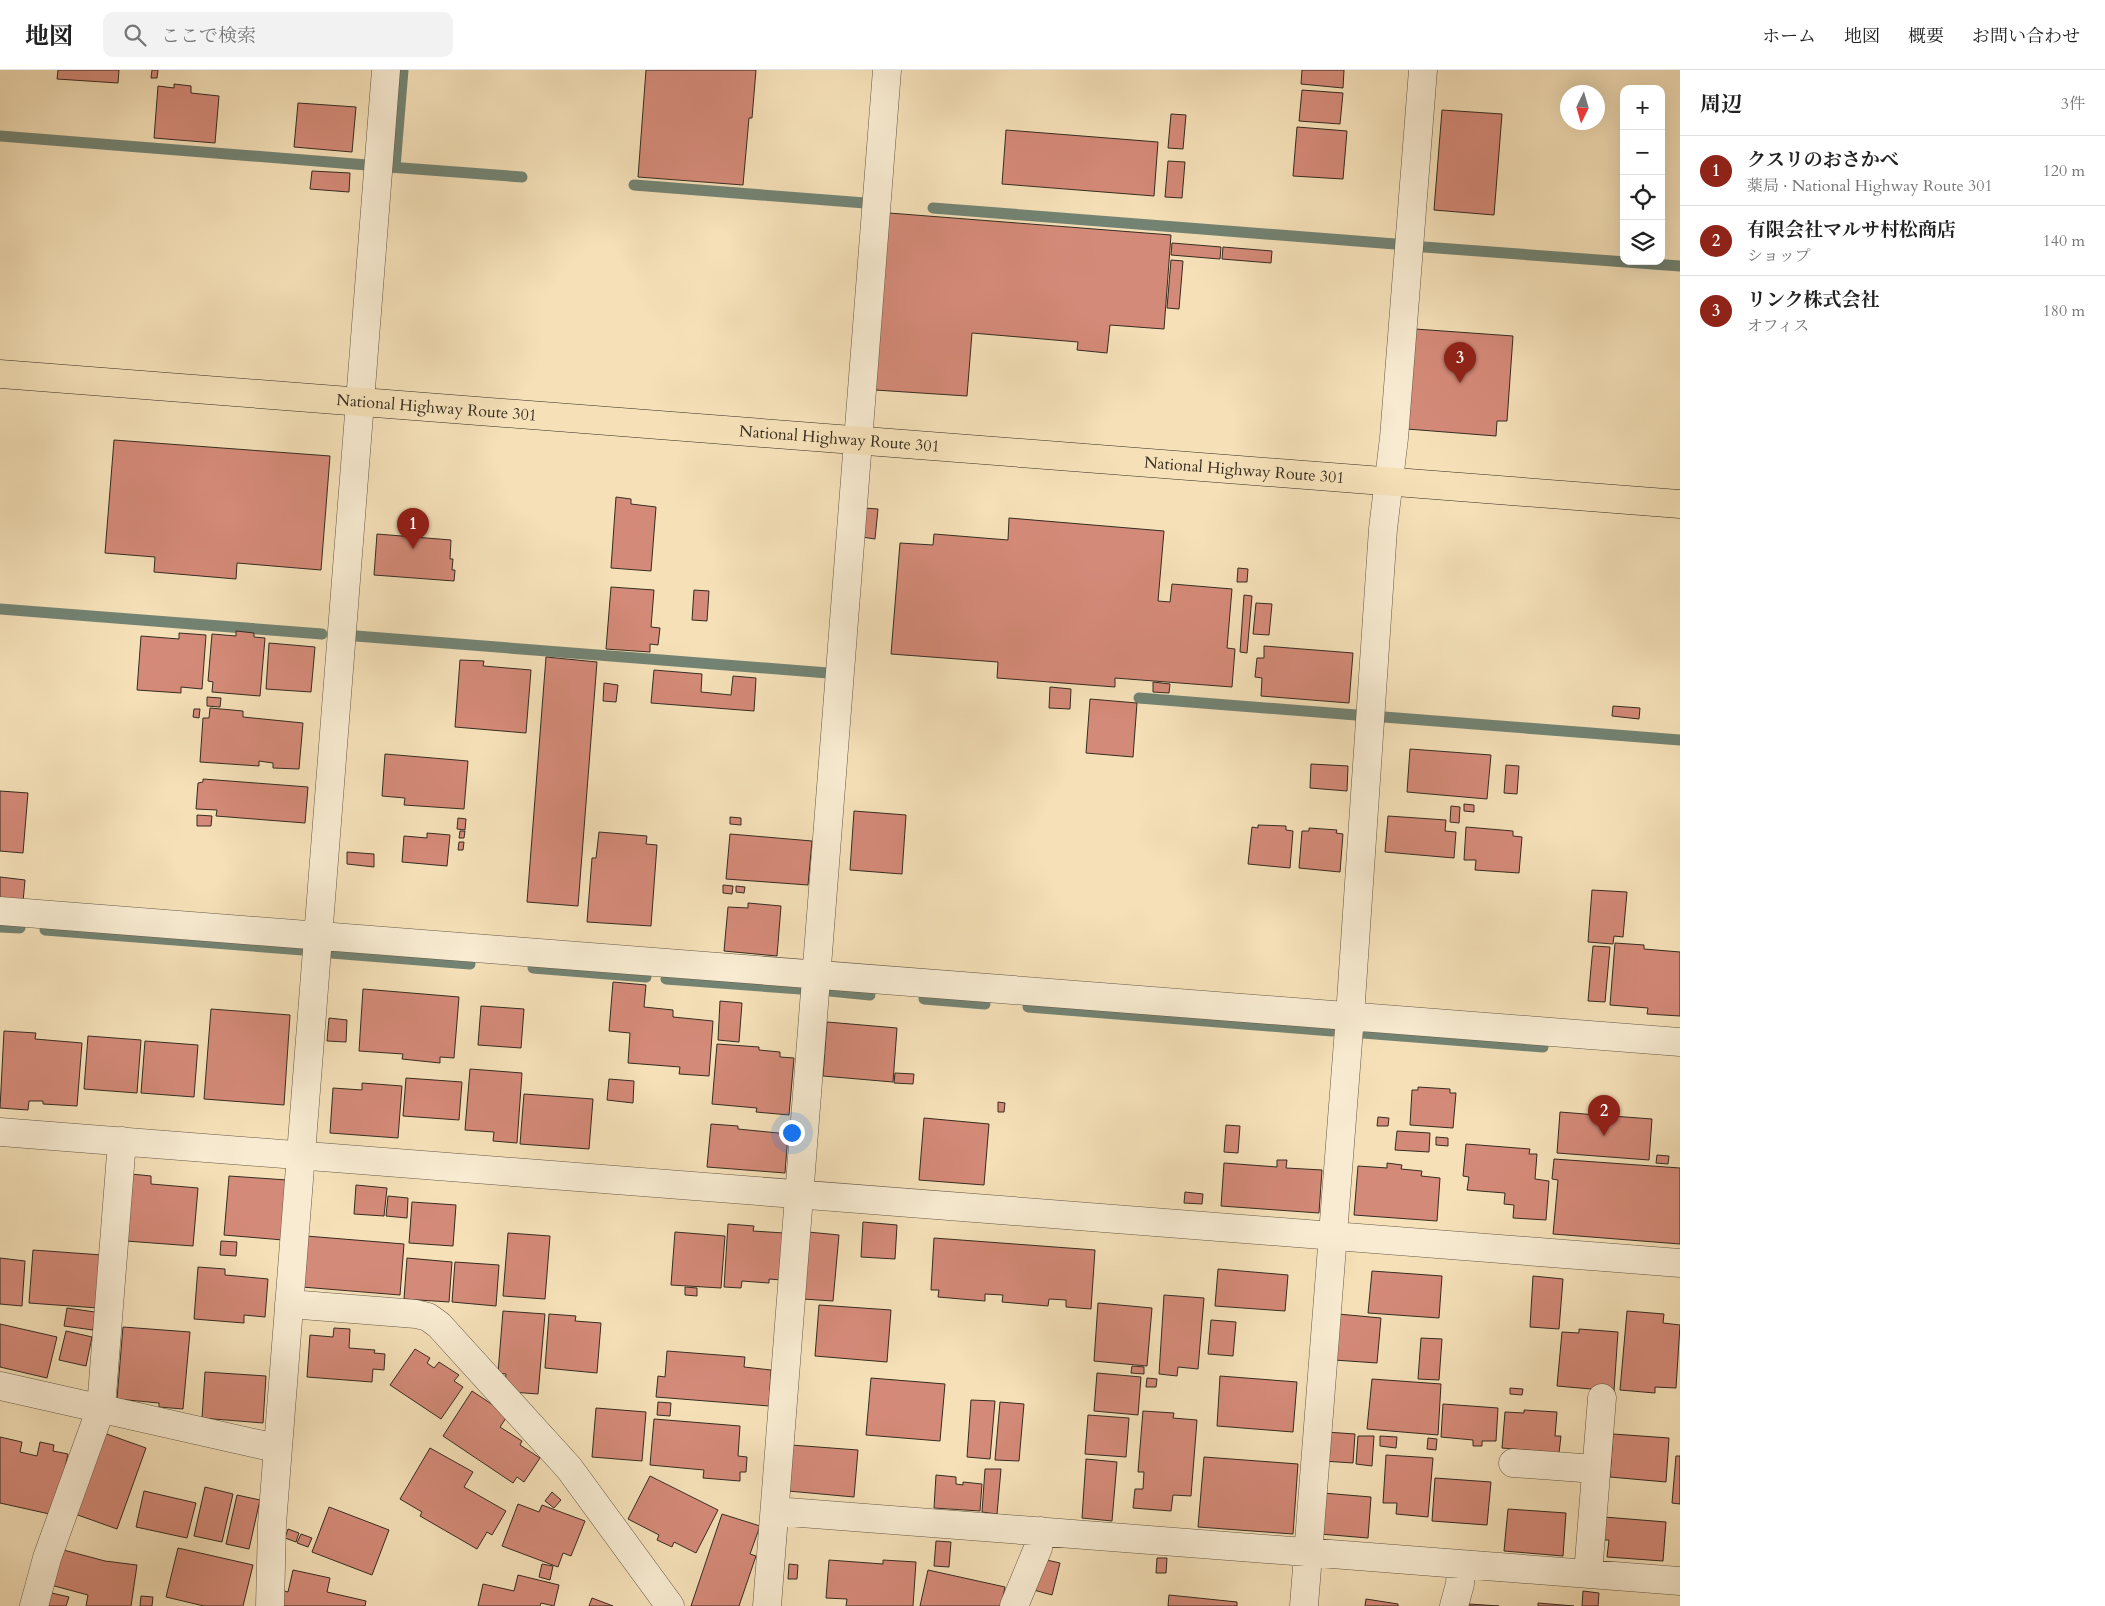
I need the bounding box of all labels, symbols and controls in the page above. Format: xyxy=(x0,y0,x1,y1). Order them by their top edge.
search box xyxy=(103,12,453,57)
text: 地図 xyxy=(25,20,73,53)
icon: search xyxy=(121,21,149,49)
text: ここで検索 xyxy=(161,23,256,49)
text: ホーム xyxy=(1762,24,1816,49)
text: 地図 xyxy=(1844,24,1880,49)
text: 概要 xyxy=(1908,24,1944,49)
text: お問い合わせ xyxy=(1972,24,2080,49)
north arrow xyxy=(1560,85,1605,130)
map controls xyxy=(1620,85,1665,265)
button: + xyxy=(1620,85,1665,130)
text: 周辺 xyxy=(1700,90,1742,119)
text: 3件 xyxy=(2061,93,2085,115)
button: − xyxy=(1620,130,1665,175)
text: クスリのおさかべ xyxy=(1747,147,1899,173)
text: 1 xyxy=(1712,160,1720,182)
text: 120 m xyxy=(2043,160,2085,182)
button: locate xyxy=(1620,175,1665,220)
text: 薬局 · National Highway Route 301 xyxy=(1747,175,1993,197)
text: 有限会社マルサ村松商店 xyxy=(1747,217,1956,243)
button: layers xyxy=(1620,220,1665,265)
text: 2 xyxy=(1712,230,1720,252)
text: 140 m xyxy=(2043,230,2085,252)
text: ショップ xyxy=(1747,245,1811,267)
text: リンク株式会社 xyxy=(1747,287,1880,313)
text: 3 xyxy=(1712,300,1720,322)
text: 180 m xyxy=(2043,300,2085,322)
text: オフィス xyxy=(1747,315,1809,337)
pin: 3 xyxy=(1444,342,1476,383)
street label: National Highway Route 301 xyxy=(336,389,538,427)
street label: National Highway Route 301 xyxy=(738,420,941,458)
street label: National Highway Route 301 xyxy=(1143,452,1345,489)
pin: 1 xyxy=(397,508,429,549)
pin: 2 xyxy=(1588,1095,1620,1136)
your location xyxy=(779,1120,805,1146)

